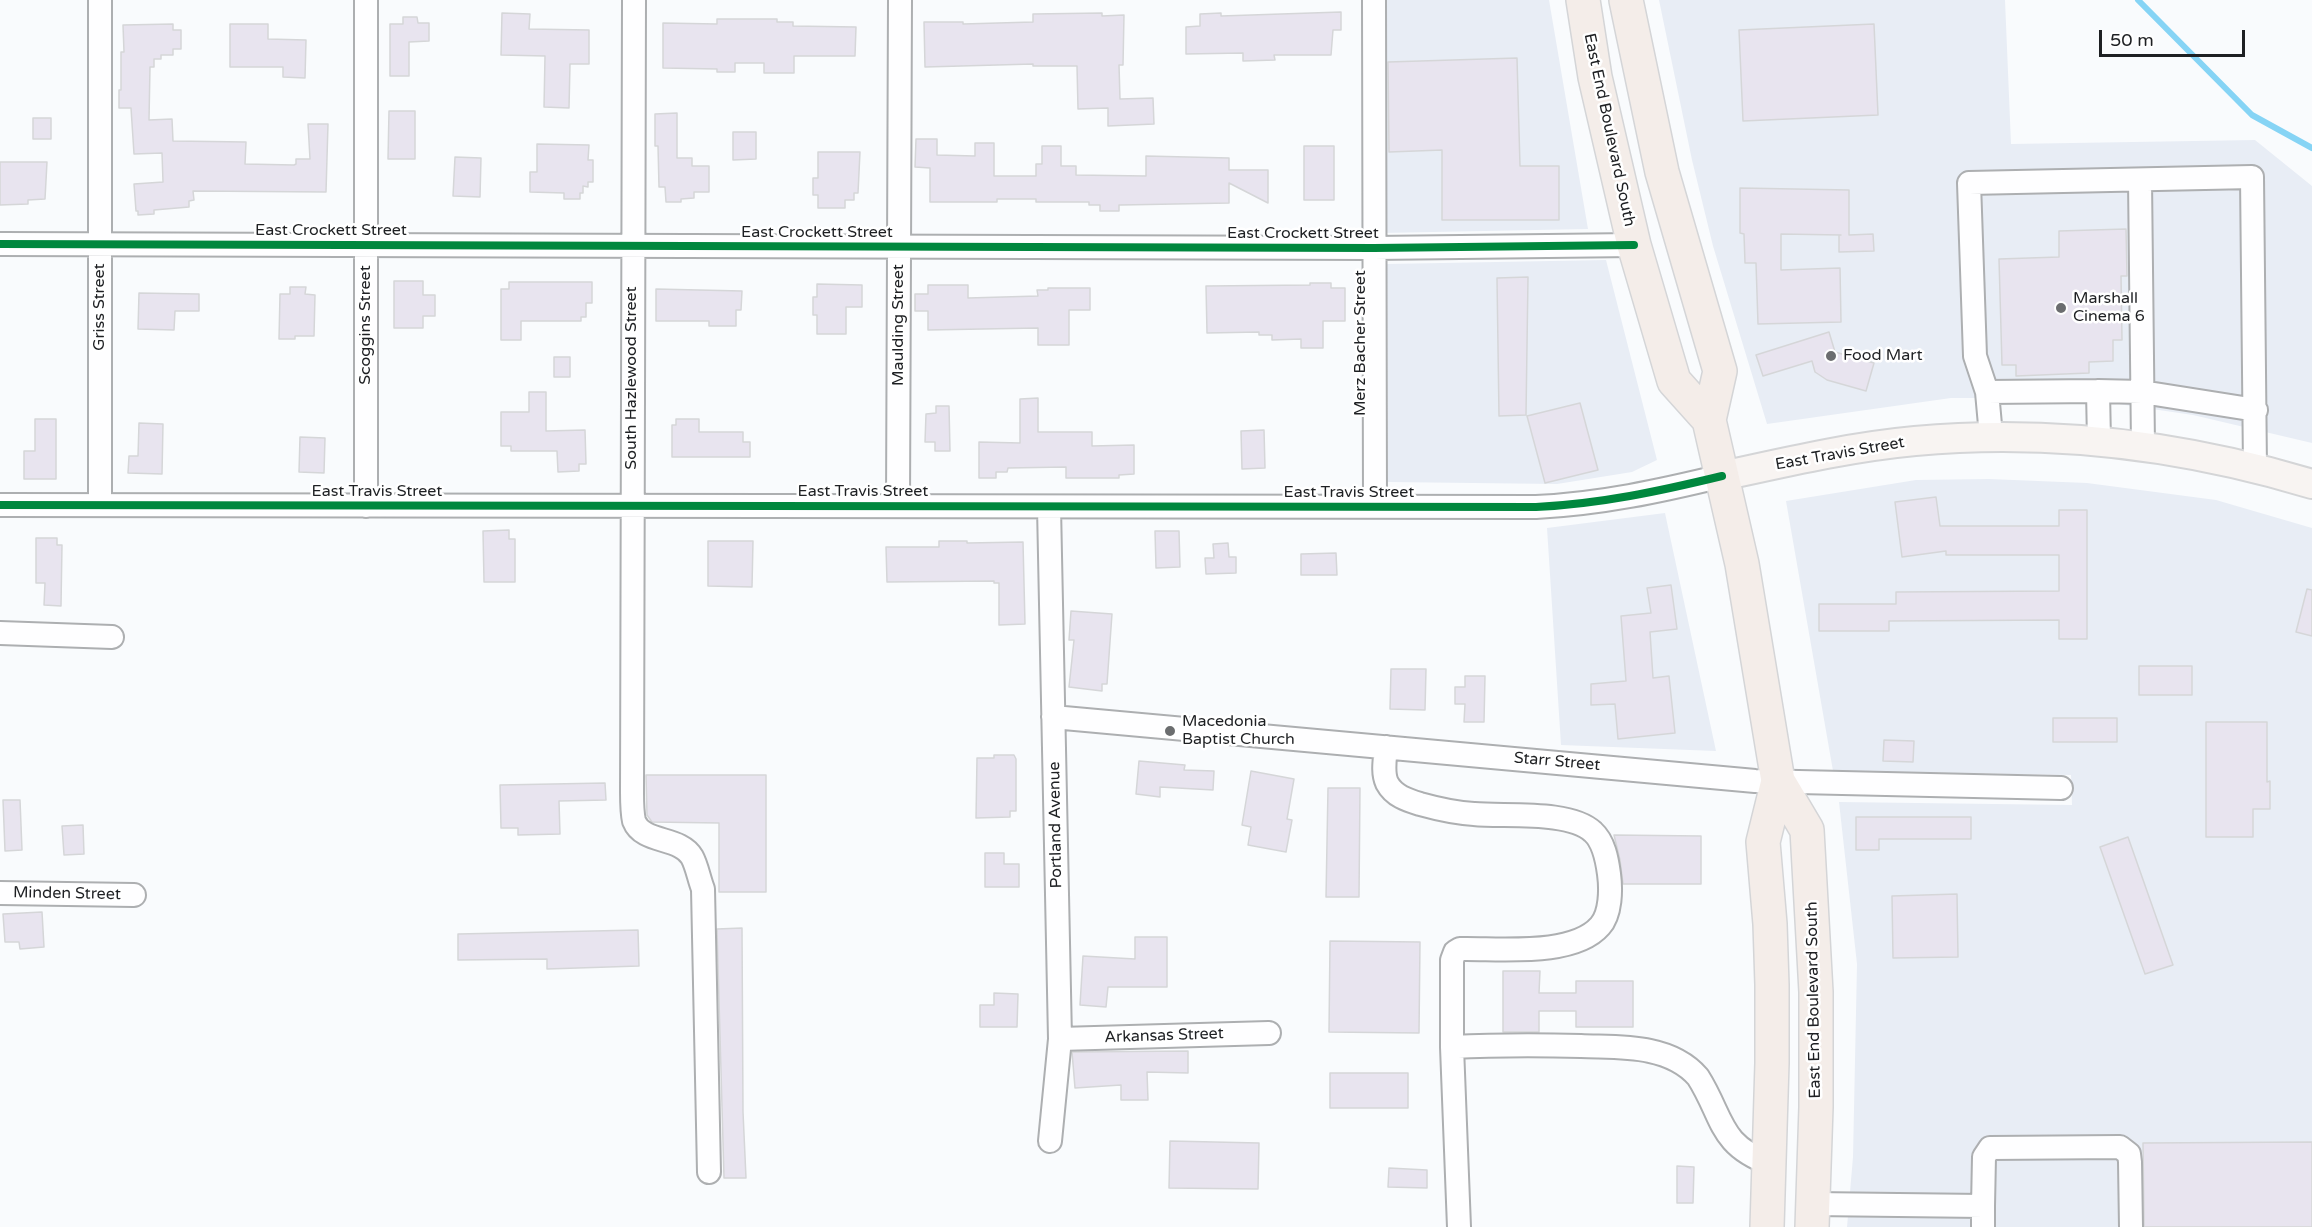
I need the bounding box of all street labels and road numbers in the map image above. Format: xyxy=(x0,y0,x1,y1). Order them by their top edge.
street label: East End Boulevard South xyxy=(1579,32,1639,228)
street label: East Crockett Street xyxy=(255,221,407,241)
street label: East Crockett Street xyxy=(741,223,893,243)
street label: East Crockett Street xyxy=(1227,224,1379,244)
street label: Griss Street xyxy=(90,263,110,351)
street label: Maulding Street xyxy=(889,264,909,386)
street label: Scoggins Street xyxy=(356,265,376,385)
street label: Merz Bacher Street xyxy=(1351,270,1371,416)
street label: South Hazlewood Street xyxy=(622,286,642,470)
street label: East Travis Street xyxy=(1774,433,1906,475)
street label: East Travis Street xyxy=(312,482,442,502)
street label: East Travis Street xyxy=(798,482,928,502)
street label: East Travis Street xyxy=(1284,483,1414,503)
street label: Starr Street xyxy=(1513,749,1601,775)
street label: Portland Avenue xyxy=(1045,761,1067,889)
street label: Minden Street xyxy=(13,883,121,905)
street label: East End Boulevard South xyxy=(1803,901,1825,1099)
street label: Arkansas Street xyxy=(1104,1024,1224,1048)

